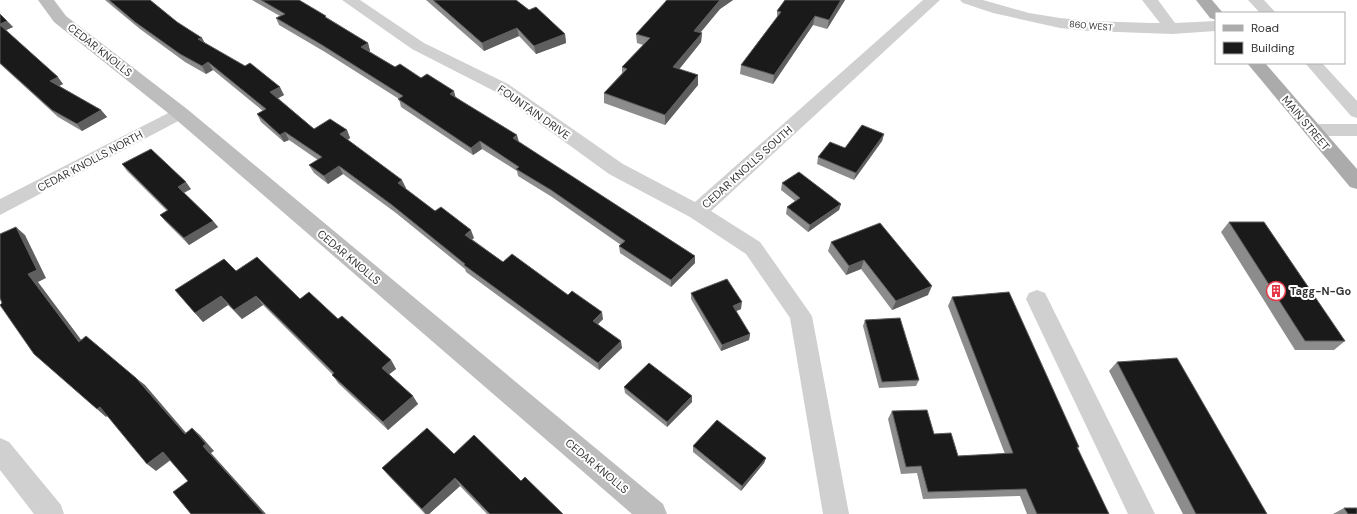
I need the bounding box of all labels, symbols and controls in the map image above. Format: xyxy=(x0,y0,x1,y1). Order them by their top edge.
legend xyxy=(1215,12,1345,64)
street label: 860 WEST xyxy=(1069,18,1113,34)
street label: CEDAR KNOLLS xyxy=(65,20,135,80)
text: Road xyxy=(1251,20,1279,36)
text: Building xyxy=(1251,40,1295,56)
street label: FOUNTAIN DRIVE xyxy=(495,82,573,142)
street label: MAIN STREET xyxy=(1279,93,1333,153)
street label: CEDAR KNOLLS SOUTH xyxy=(699,123,795,211)
street label: CEDAR KNOLLS NORTH xyxy=(35,127,145,195)
street label: CEDAR KNOLLS xyxy=(315,227,383,287)
building icon: Tagg-N-Go xyxy=(1265,280,1287,302)
place label: Tagg-N-Go xyxy=(1290,284,1351,298)
street label: CEDAR KNOLLS xyxy=(563,436,631,496)

